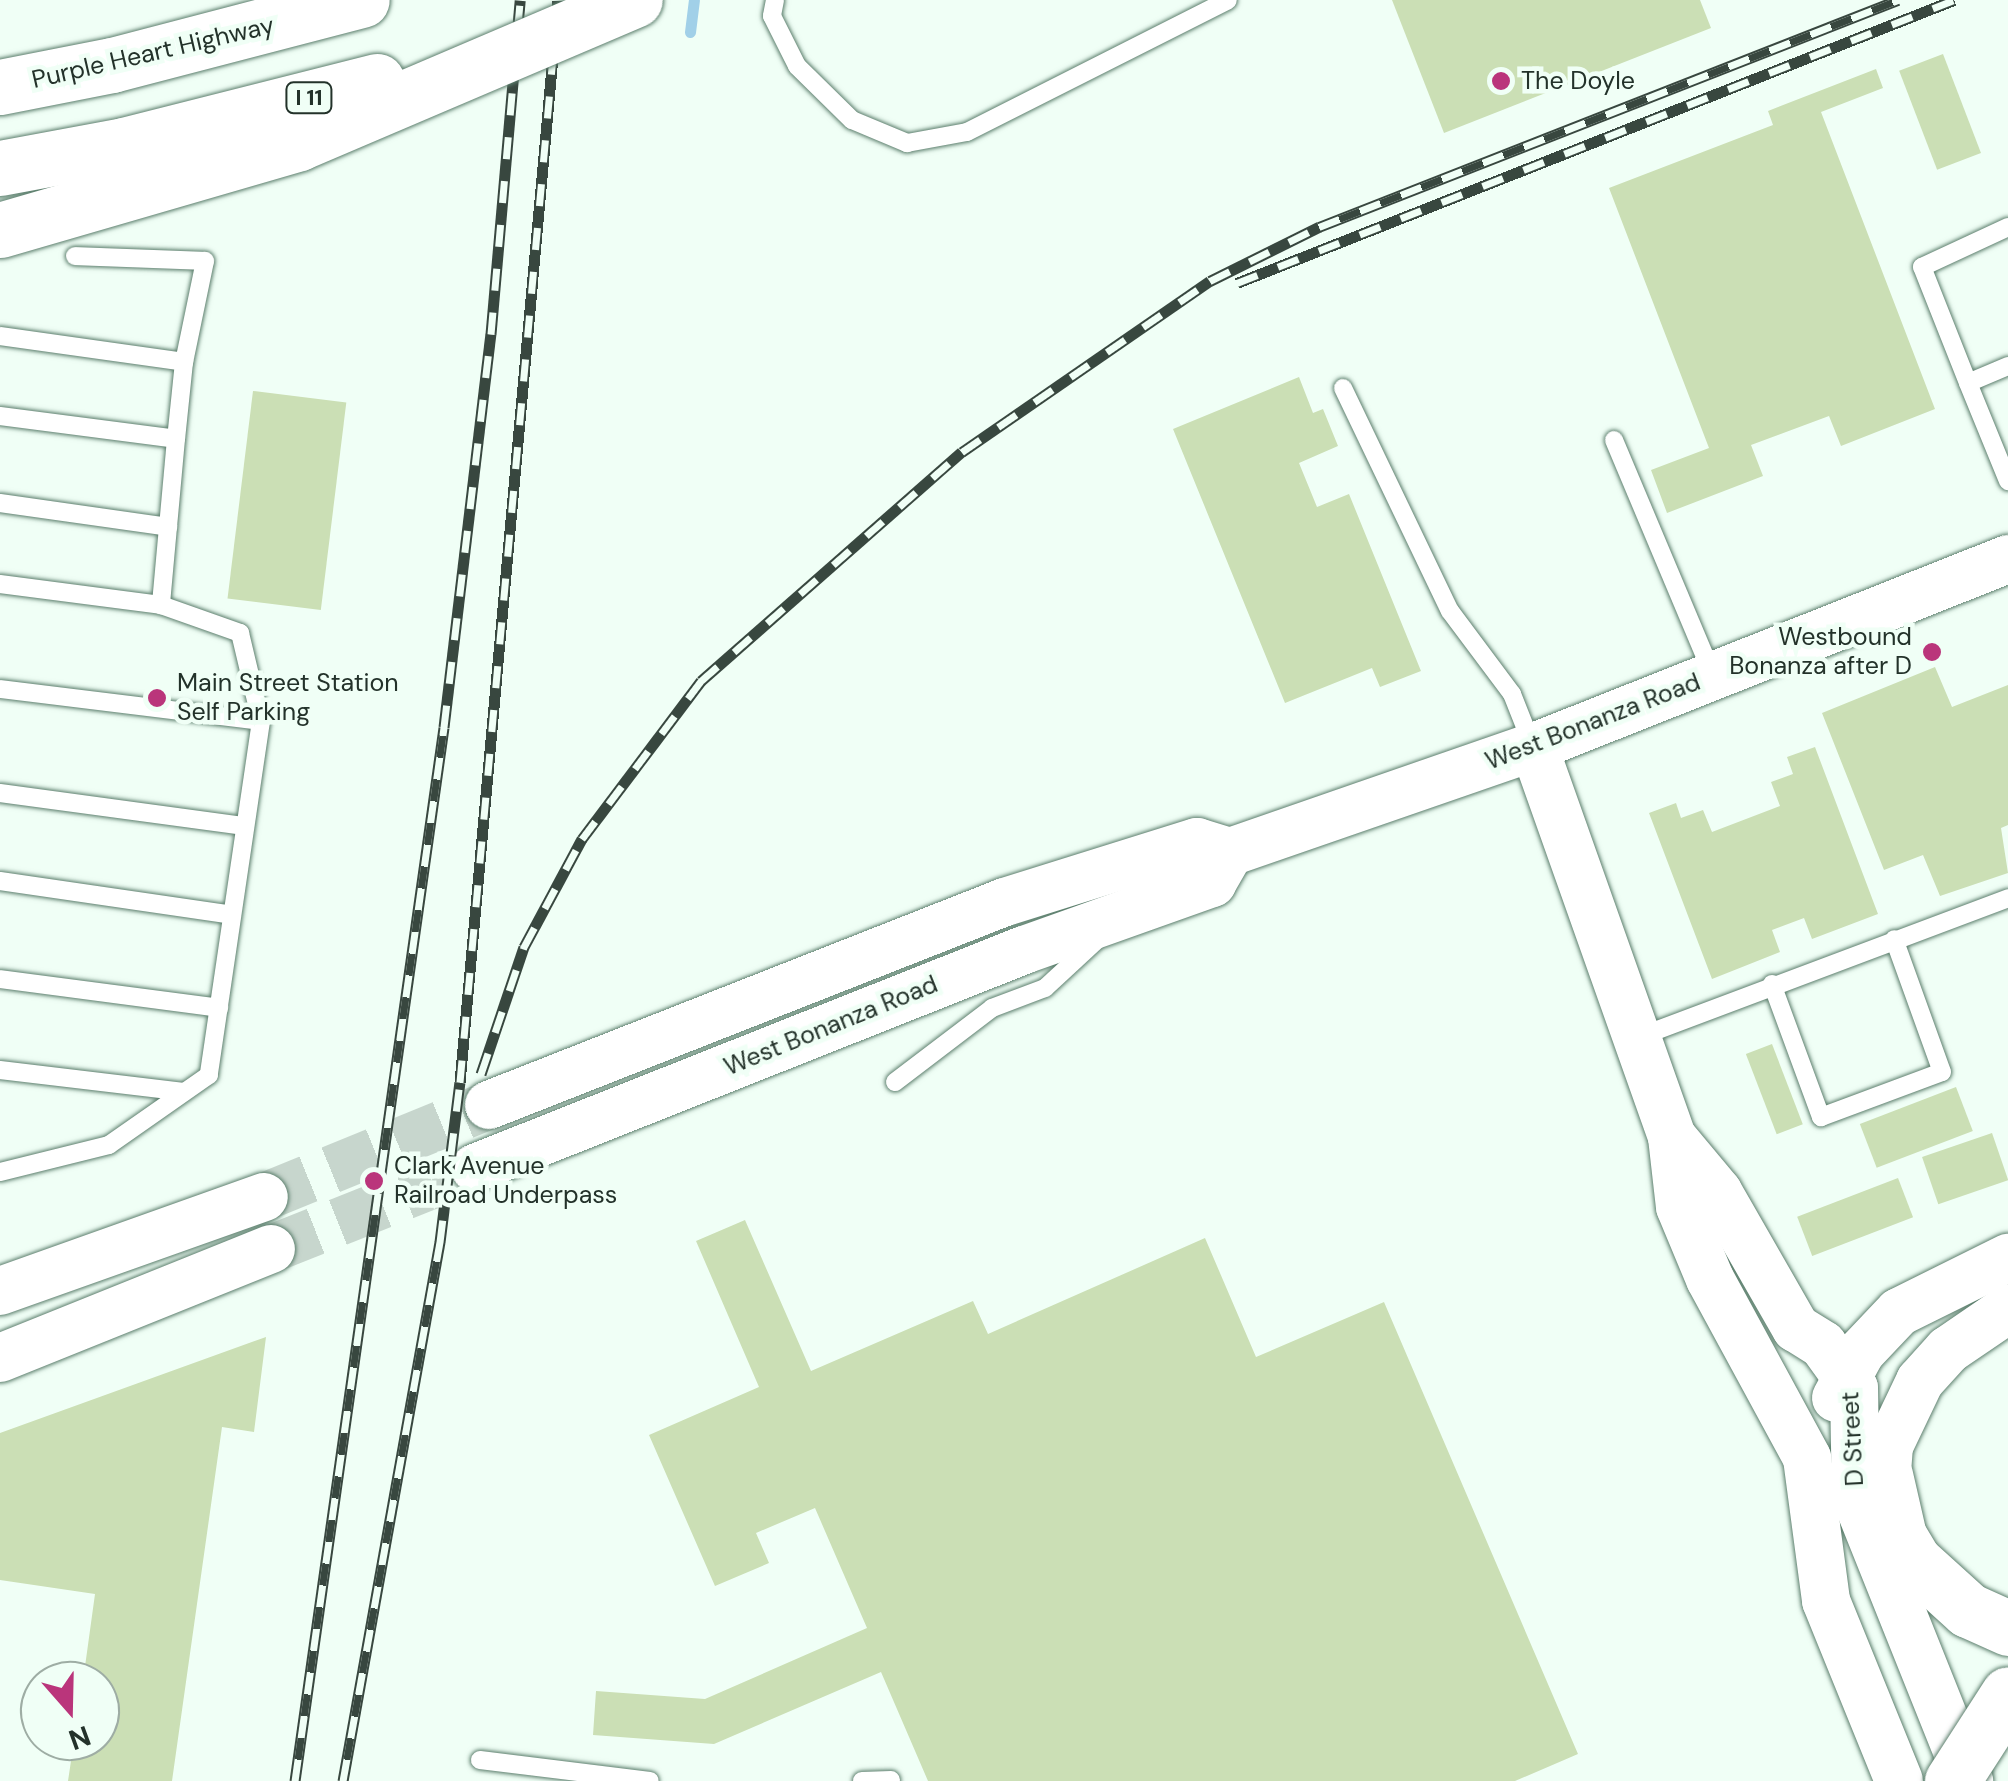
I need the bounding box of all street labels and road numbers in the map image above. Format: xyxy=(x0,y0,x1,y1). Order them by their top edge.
street label: Purple Heart Highway xyxy=(29,11,277,95)
road number: I 11 xyxy=(284,81,334,115)
street label: West Bonanza Road xyxy=(1481,667,1705,777)
street label: West Bonanza Road xyxy=(720,969,942,1083)
street label: D Street xyxy=(1836,1391,1870,1487)

